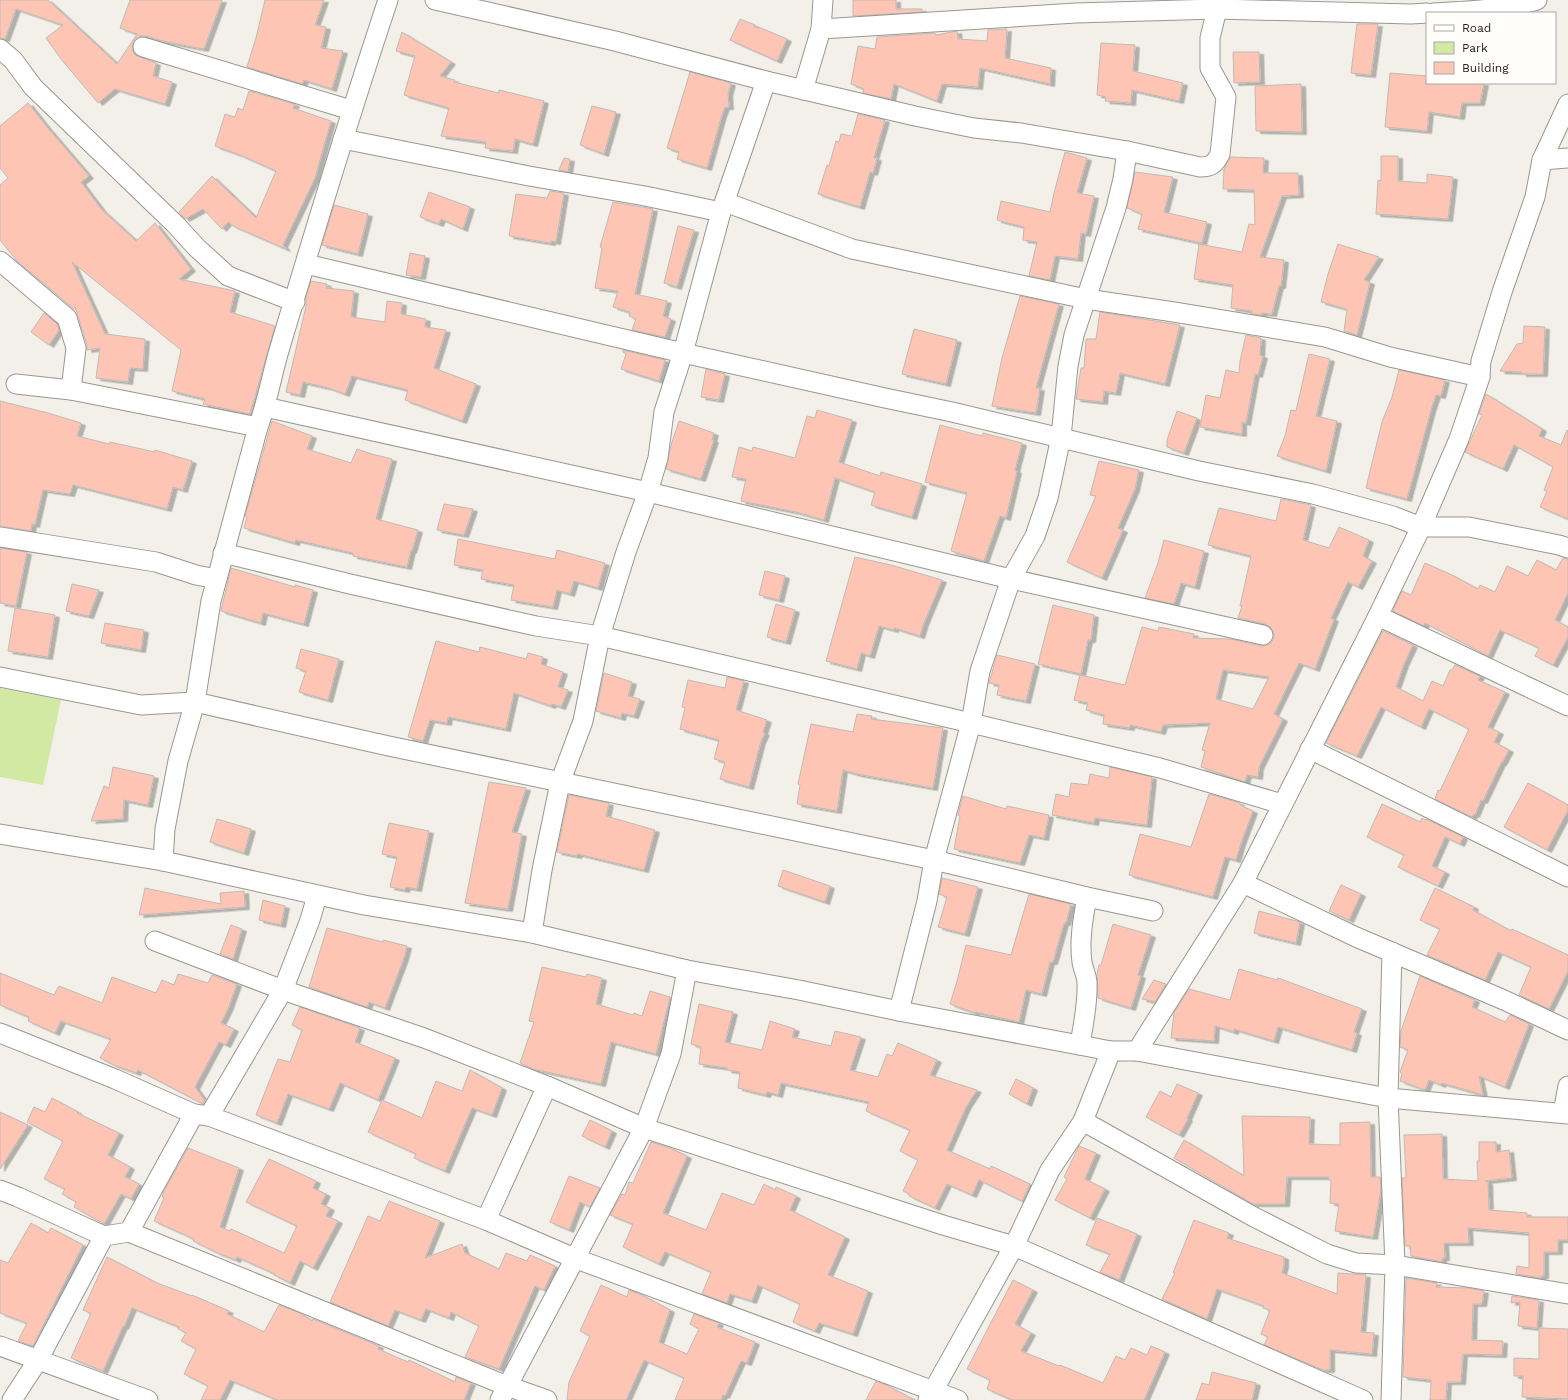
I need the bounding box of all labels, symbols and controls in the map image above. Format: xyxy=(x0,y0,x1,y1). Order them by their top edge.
legend xyxy=(1426,12,1556,84)
text: Road xyxy=(1462,21,1491,35)
text: Park xyxy=(1462,41,1488,55)
text: Building xyxy=(1462,61,1509,75)

